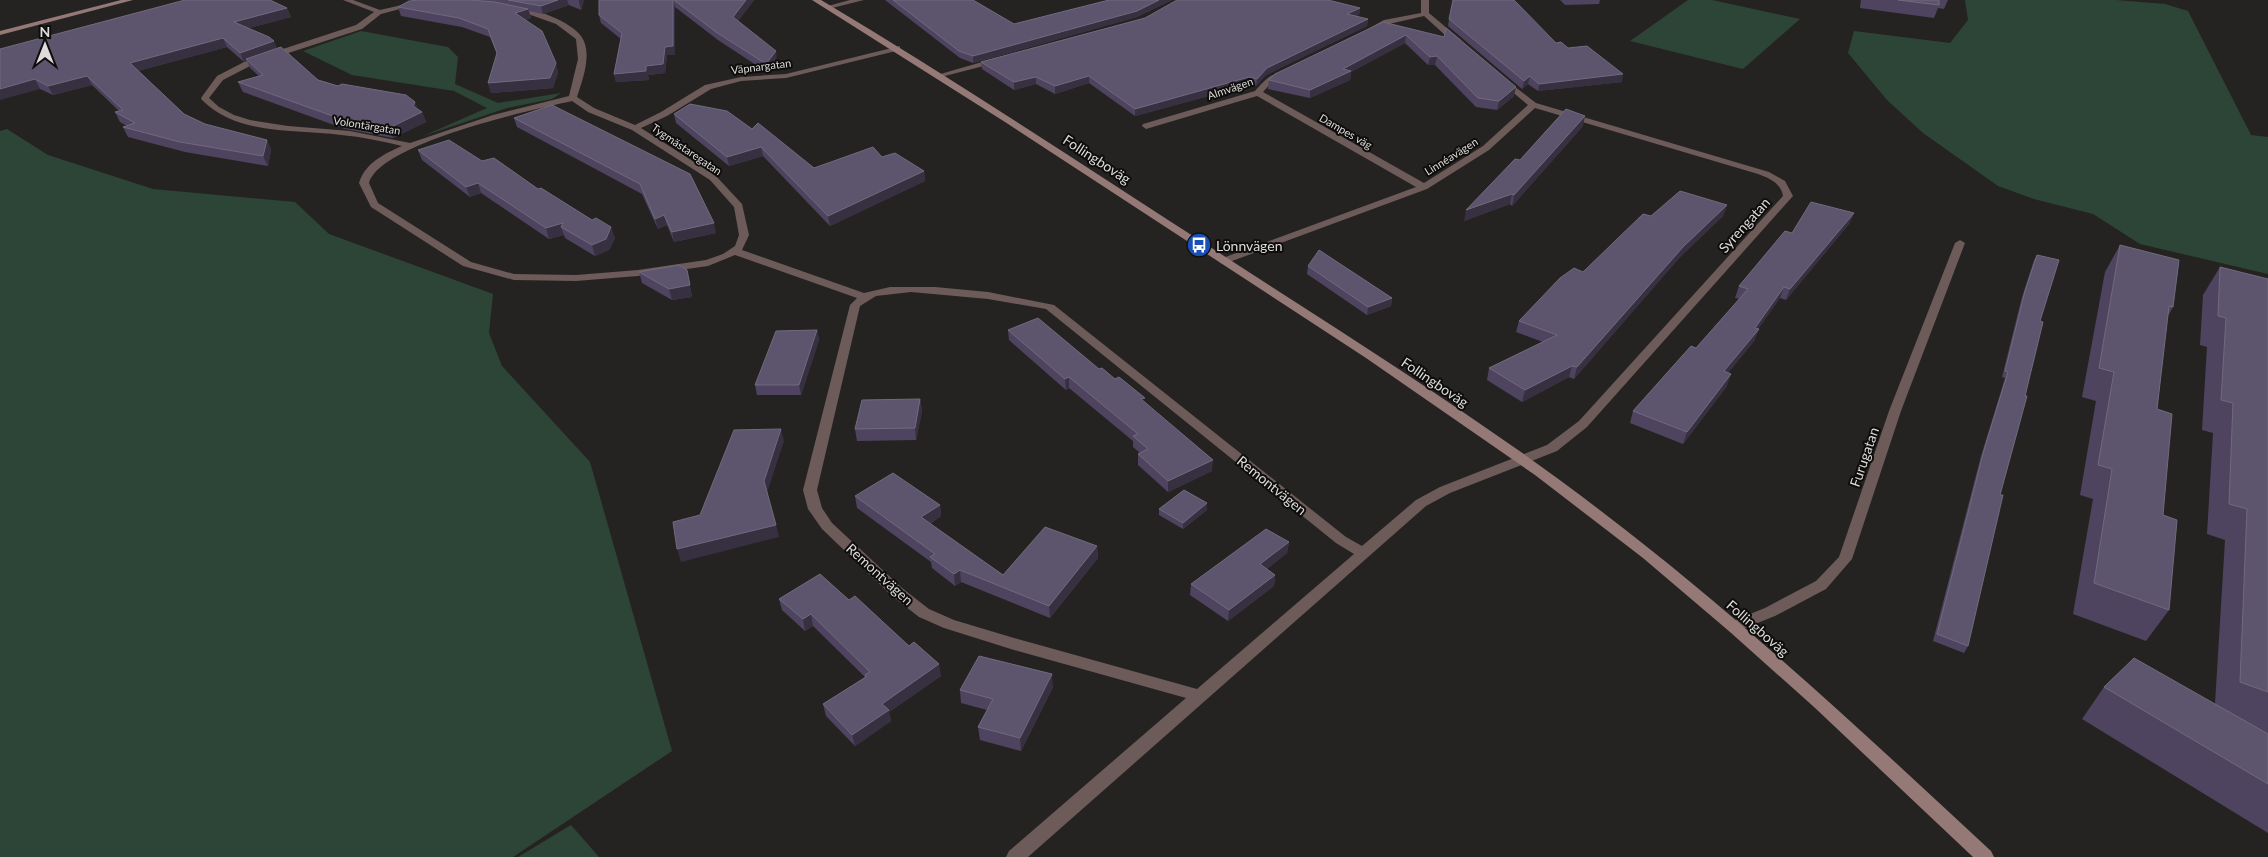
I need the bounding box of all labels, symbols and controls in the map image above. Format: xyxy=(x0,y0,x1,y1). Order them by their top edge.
north arrow xyxy=(20,20,70,70)
text: N xyxy=(40,23,50,40)
street label: Väpnargatan xyxy=(730,56,792,76)
street label: Almvägen xyxy=(1205,74,1255,102)
street label: Dampes väg xyxy=(1317,111,1375,151)
street label: Volontärgatan xyxy=(333,113,401,137)
street label: Tygmästaregatan xyxy=(649,121,725,177)
street label: Follingboväg xyxy=(1060,131,1134,187)
street label: Linnéavägen xyxy=(1422,135,1480,177)
street label: Syrengatan xyxy=(1715,194,1773,256)
bus stop icon: Lönnvägen xyxy=(1186,232,1212,258)
place label: Lönnvägen xyxy=(1216,237,1283,254)
street label: Follingboväg xyxy=(1398,353,1472,411)
street label: Furugatan xyxy=(1846,425,1882,489)
street label: Remontvägen xyxy=(1234,452,1310,518)
street label: Remontvägen xyxy=(843,539,917,609)
street label: Follingboväg xyxy=(1723,596,1793,660)

